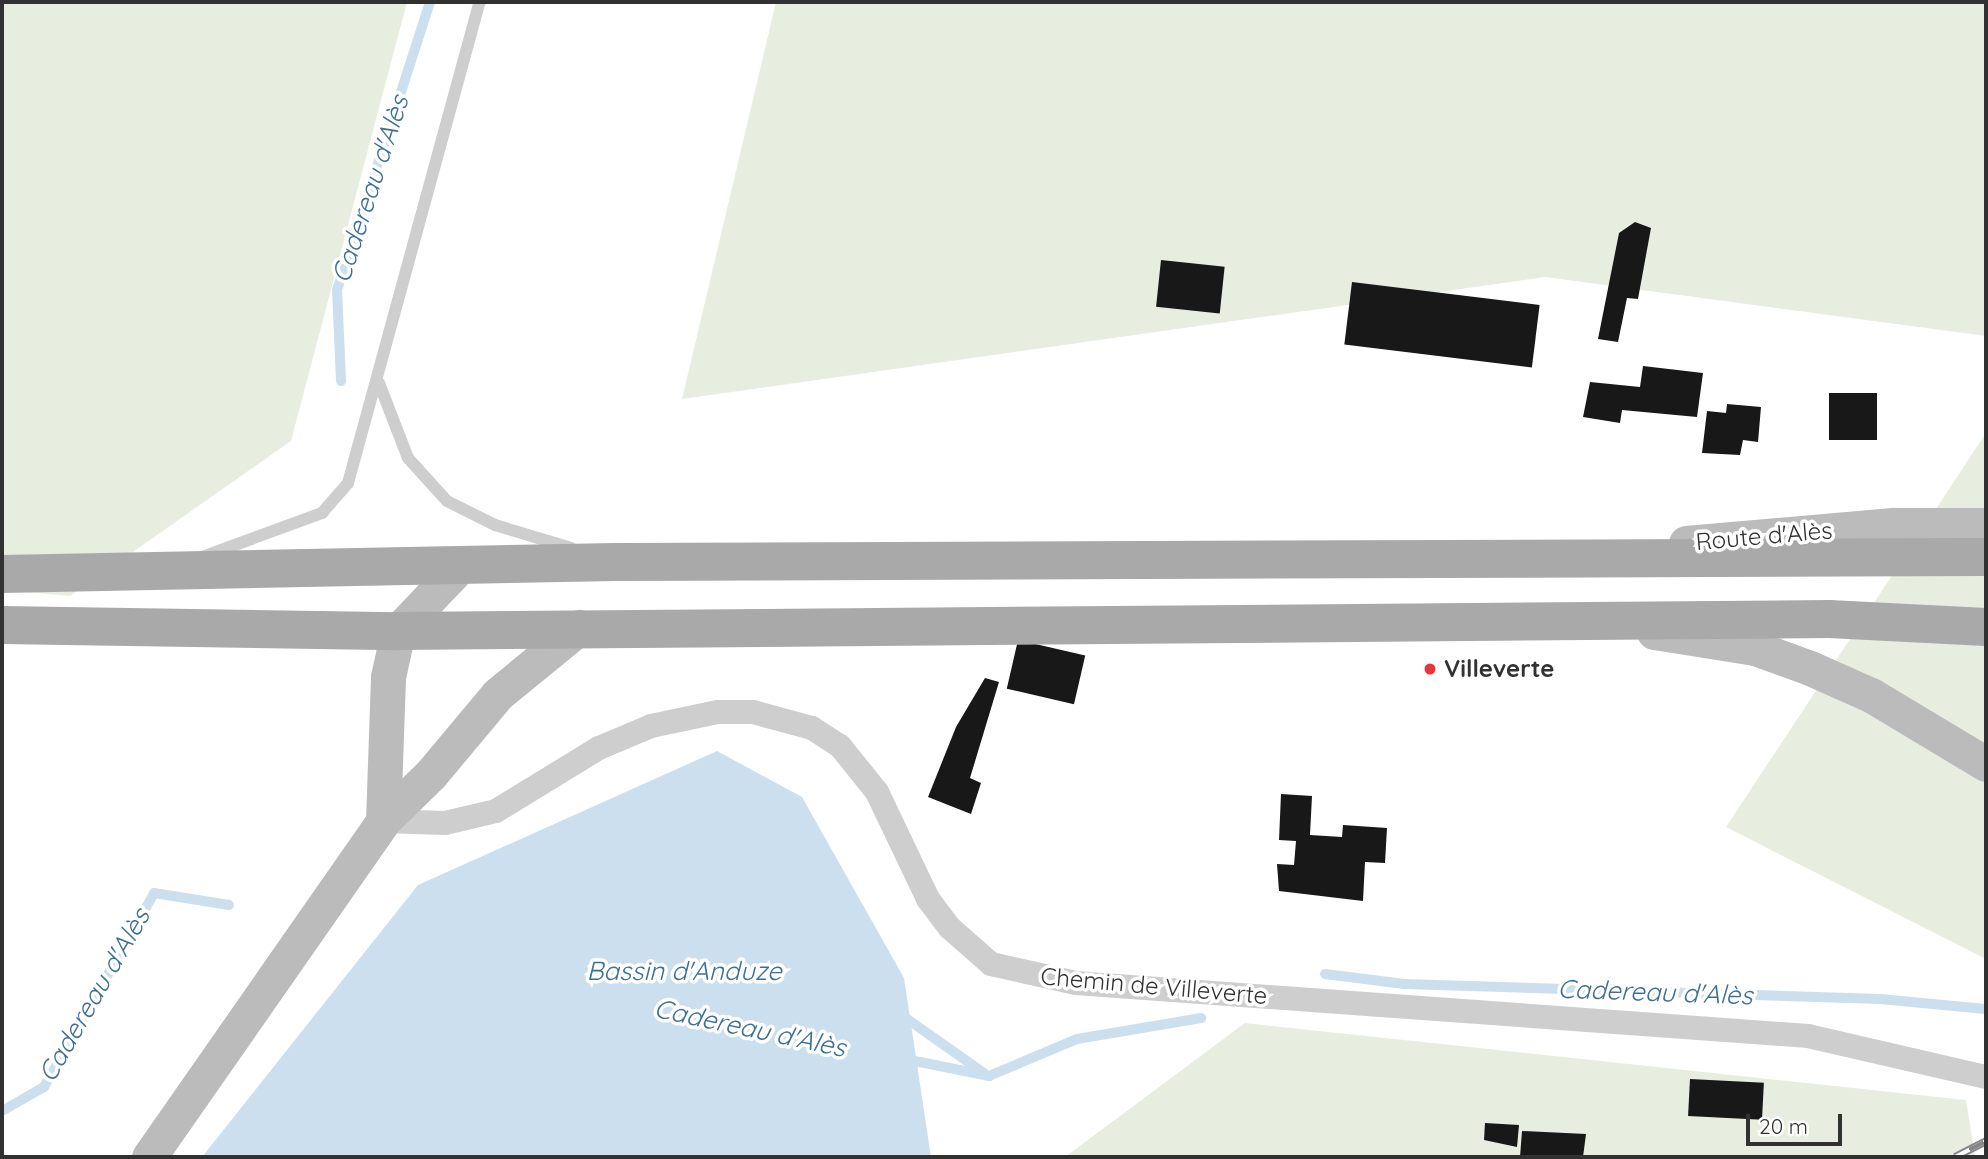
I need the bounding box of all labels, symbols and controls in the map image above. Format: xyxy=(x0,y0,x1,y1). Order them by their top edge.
water label: Cadereau d'Alès xyxy=(325,91,415,287)
street label: Route d'Alès xyxy=(1694,516,1834,556)
place label: Villeverte xyxy=(1444,655,1554,683)
marker: Villeverte xyxy=(1422,661,1438,677)
water label: Cadereau d'Alès xyxy=(32,903,156,1087)
water label: Bassin d'Anduze xyxy=(586,955,782,987)
street label: Chemin de Villeverte xyxy=(1040,962,1268,1010)
water label: Cadereau d'Alès xyxy=(1557,973,1753,1011)
water label: Cadereau d'Alès xyxy=(651,992,849,1064)
scale bar xyxy=(1750,1100,1846,1144)
text: 20 m xyxy=(1759,1113,1808,1139)

